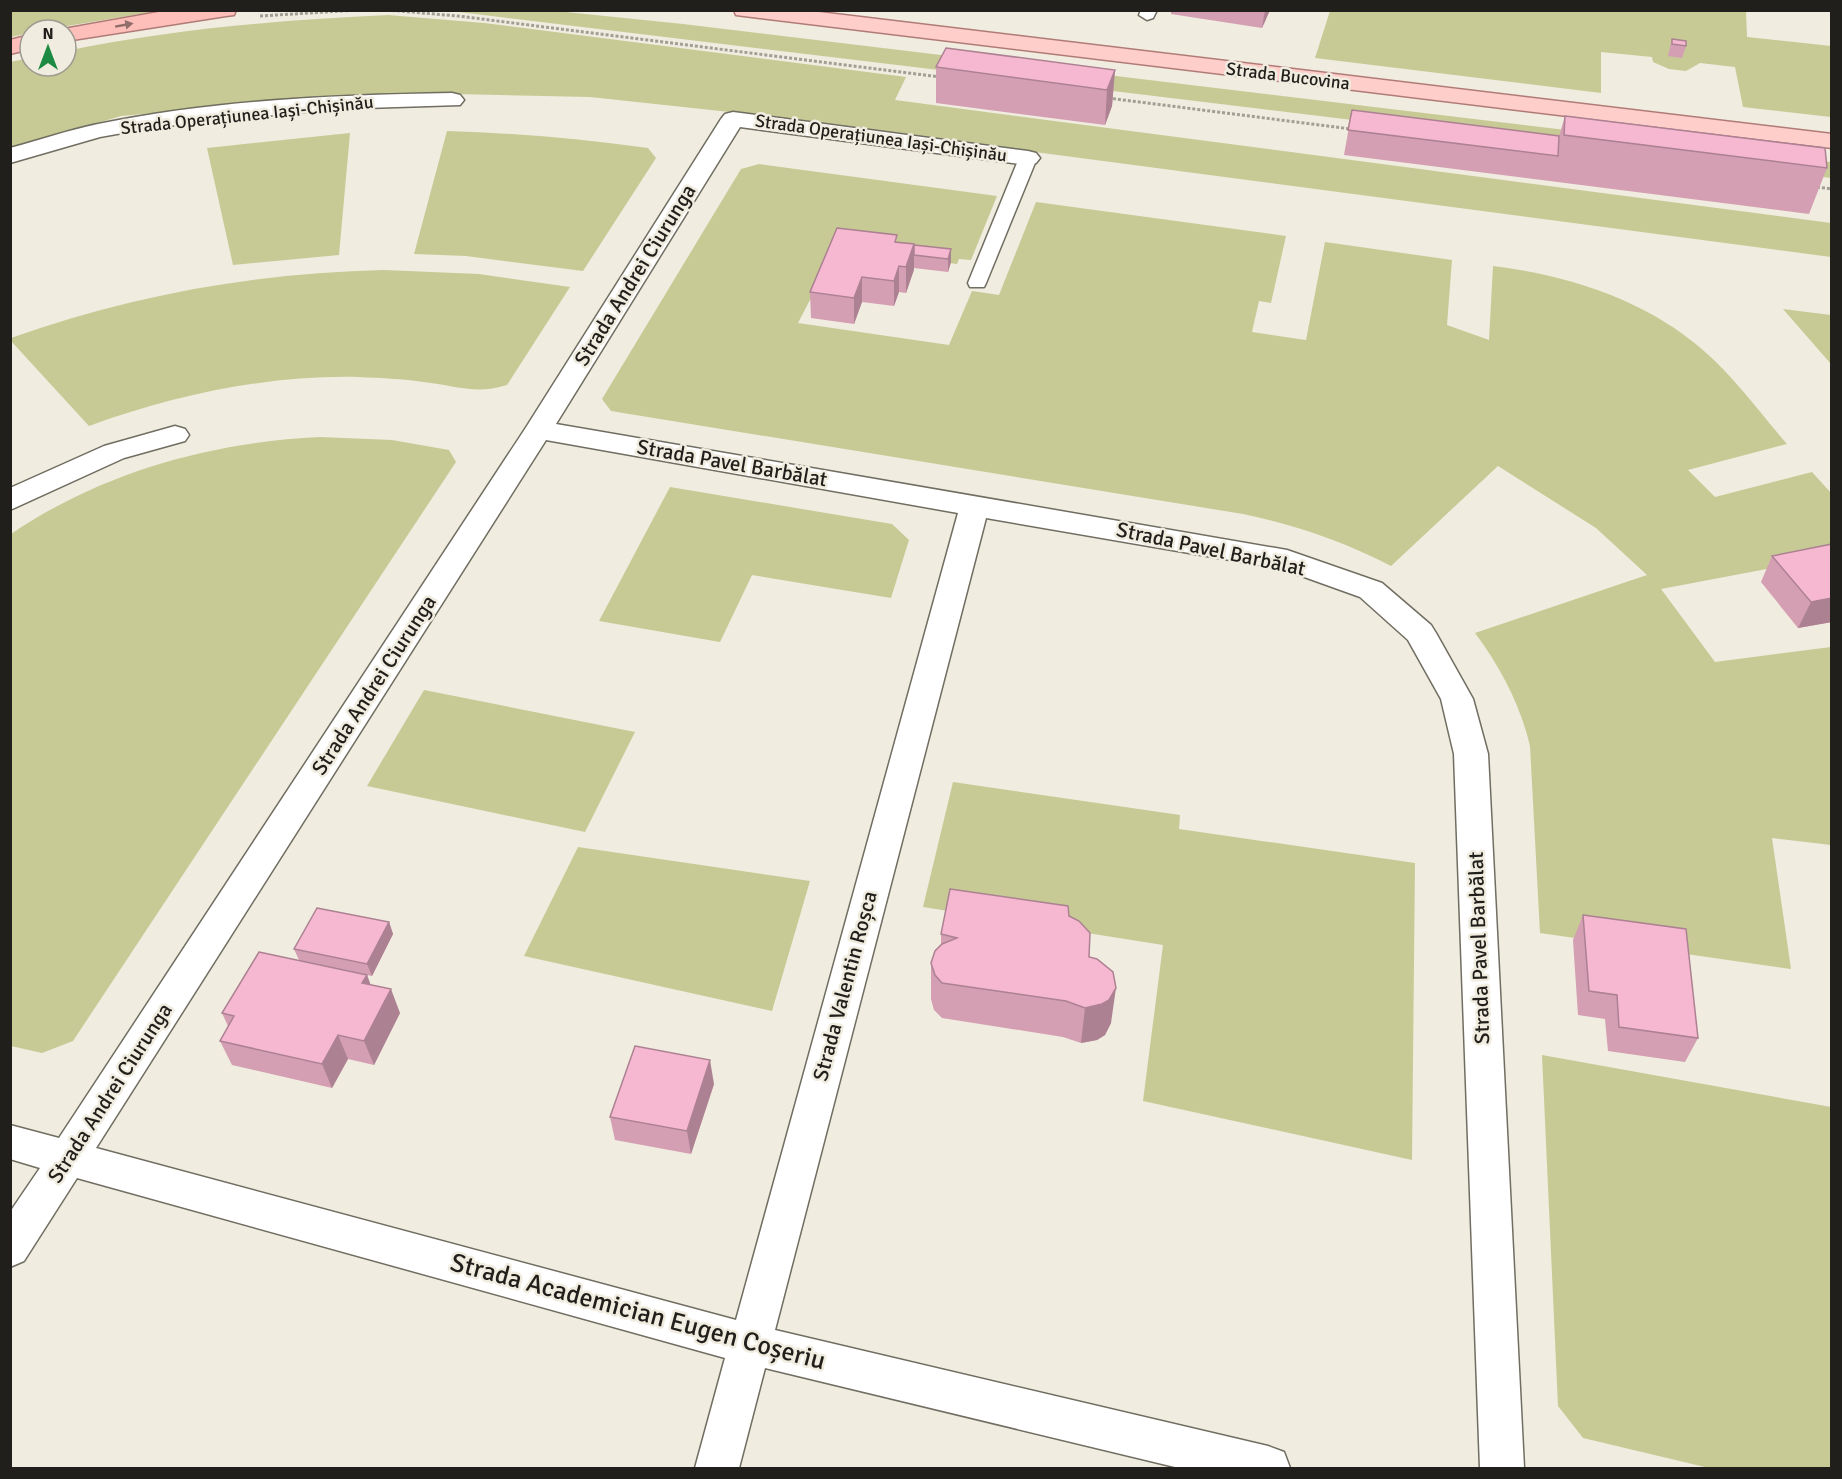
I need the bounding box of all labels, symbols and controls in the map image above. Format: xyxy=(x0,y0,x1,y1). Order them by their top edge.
north arrow xyxy=(18,18,78,78)
one-way arrow xyxy=(114,20,133,29)
text: N xyxy=(42,24,54,44)
street label: Strada Bucovina xyxy=(1225,57,1351,95)
street label: Strada Operațiunea Iași-Chișinău xyxy=(120,91,374,139)
street label: Strada Operațiunea Iași-Chișinău xyxy=(754,109,1008,167)
street label: Strada Andrei Ciurunga xyxy=(568,179,702,371)
street label: Strada Pavel Barbălat xyxy=(635,433,829,493)
street label: Strada Pavel Barbălat xyxy=(1114,516,1308,582)
street label: Strada Andrei Ciurunga xyxy=(306,590,442,780)
street label: Strada Pavel Barbălat xyxy=(1463,851,1495,1045)
street label: Strada Valentin Roșca xyxy=(807,888,883,1084)
street label: Strada Andrei Ciurunga xyxy=(42,998,178,1188)
street label: Strada Academician Eugen Coșeriu xyxy=(447,1246,829,1378)

